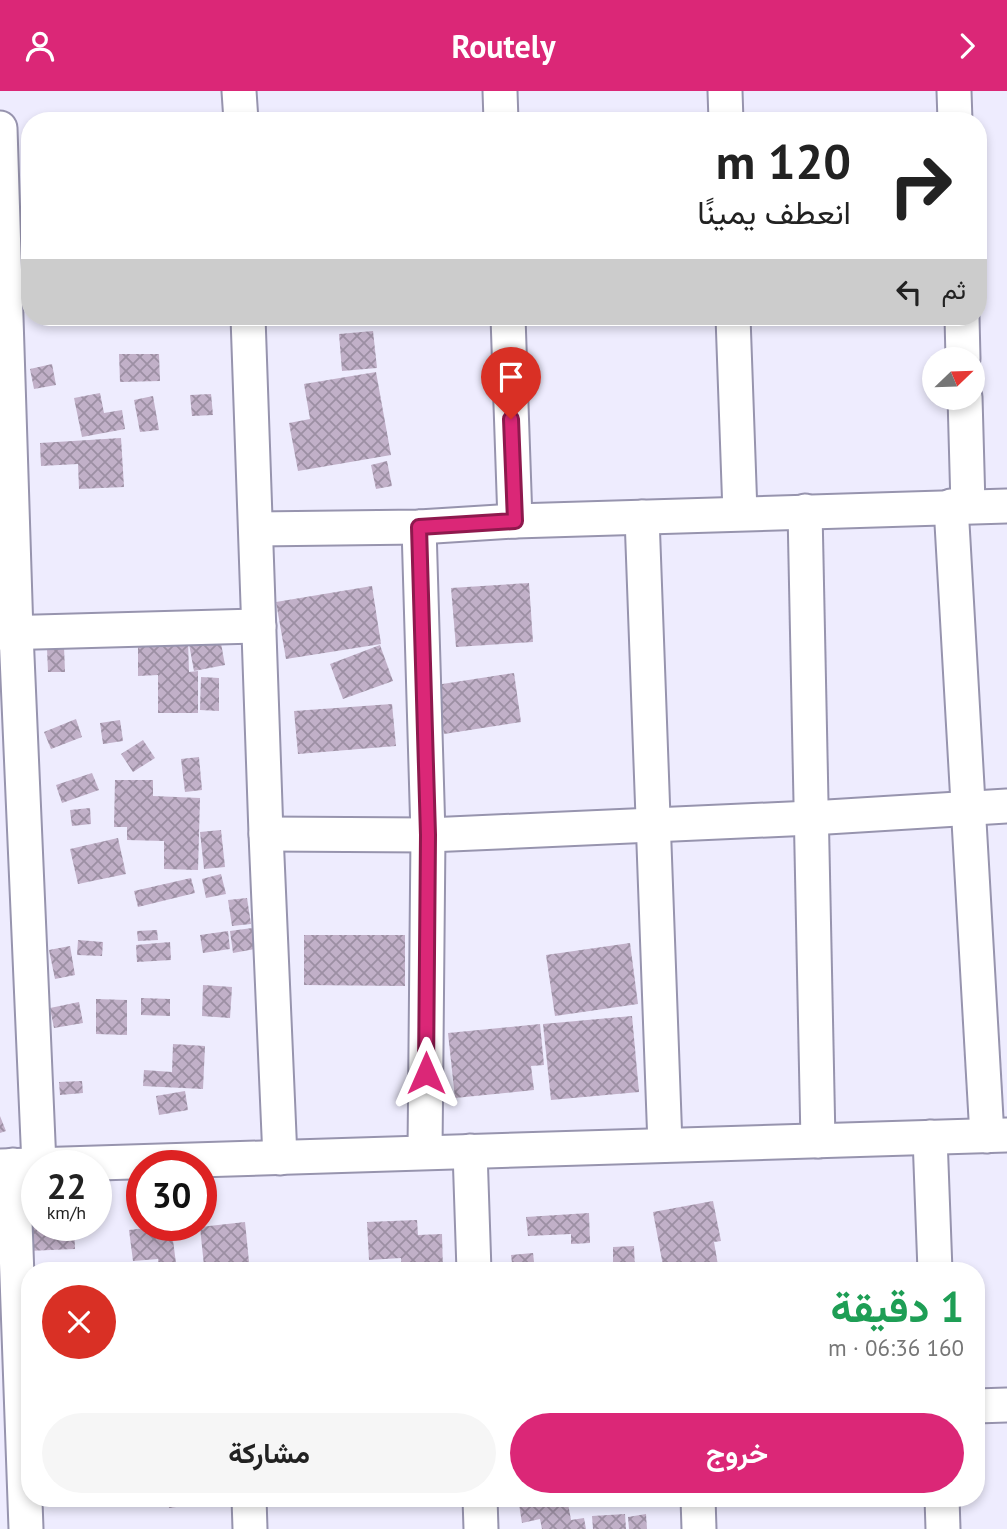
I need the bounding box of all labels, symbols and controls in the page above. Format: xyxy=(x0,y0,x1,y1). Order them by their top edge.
text: Routely xyxy=(451,25,556,67)
icon: person xyxy=(21,27,59,65)
icon: forward xyxy=(948,27,986,65)
text: 120 m xyxy=(716,129,851,193)
icon: right xyxy=(875,140,966,231)
text: انعطف يمينًا xyxy=(697,191,851,233)
icon: left xyxy=(890,273,928,311)
text: ثم xyxy=(942,273,966,306)
pin xyxy=(481,347,541,419)
north arrow xyxy=(922,347,985,409)
map controls xyxy=(922,347,985,410)
icon: arrive xyxy=(492,358,530,396)
position arrow xyxy=(389,1036,463,1110)
speed limit sign: 30 xyxy=(126,1150,217,1241)
text: 22 xyxy=(47,1163,86,1209)
text: km/h xyxy=(47,1201,86,1224)
text: 1 دقيقة xyxy=(831,1279,964,1334)
button: close xyxy=(42,1285,116,1359)
text: 160 m · 06:36 xyxy=(828,1333,964,1362)
button: مشاركة xyxy=(42,1413,496,1493)
button: خروج xyxy=(510,1413,964,1493)

